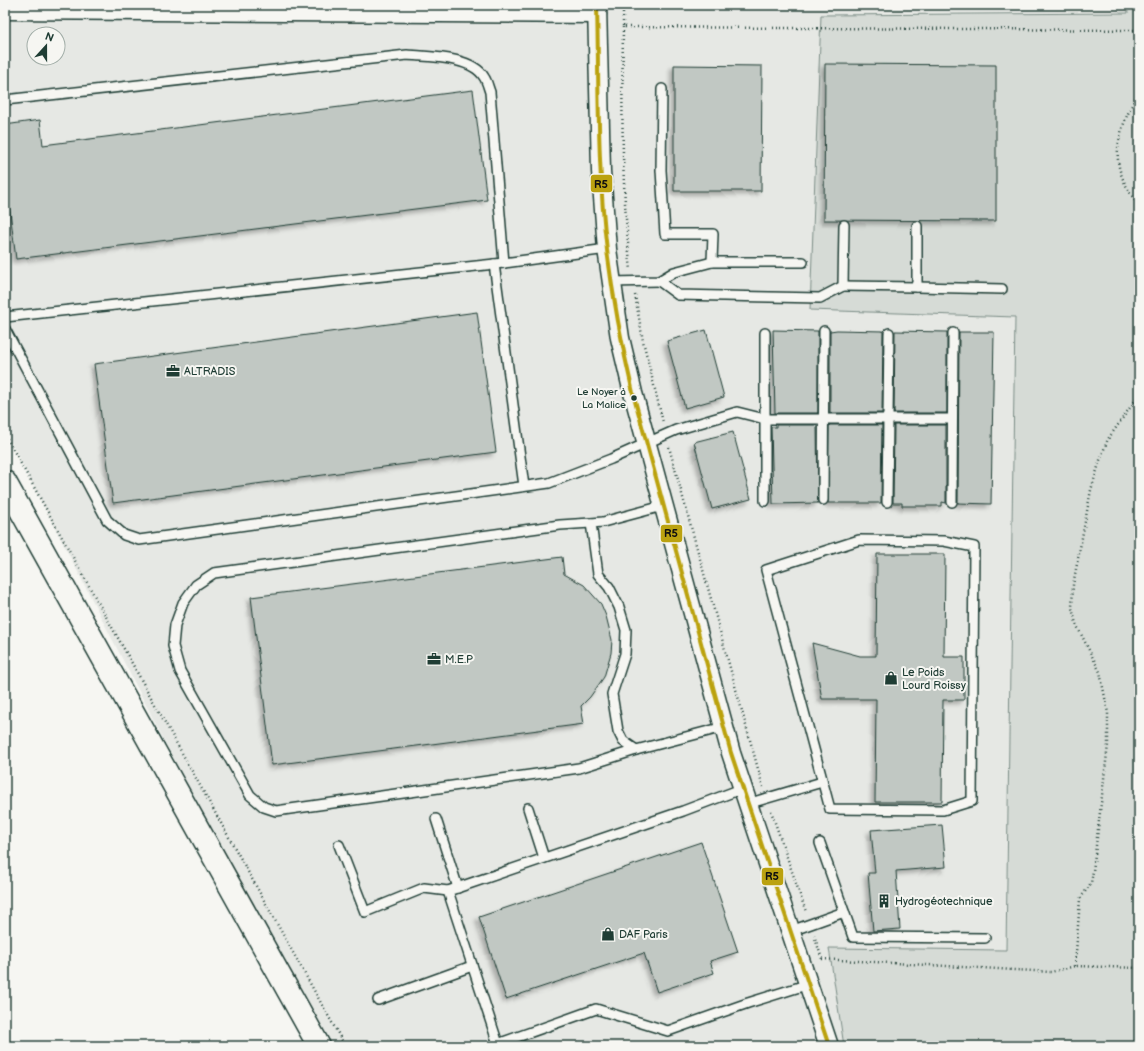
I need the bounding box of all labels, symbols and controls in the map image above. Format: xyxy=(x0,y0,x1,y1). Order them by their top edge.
north arrow xyxy=(26,26,66,66)
text: N xyxy=(43,30,56,45)
line badge: R5 xyxy=(590,174,613,193)
text: R5 xyxy=(594,178,609,191)
office icon: ALTRADIS xyxy=(165,363,181,379)
place label: ALTRADIS xyxy=(184,365,236,378)
place label: Le Noyer à La Malice xyxy=(577,386,626,411)
marker: Le Noyer à La Malice xyxy=(629,393,639,403)
line badge: R5 xyxy=(660,524,683,543)
text: R5 xyxy=(664,527,679,540)
office icon: M.E.P xyxy=(426,651,442,667)
place label: M.E.P xyxy=(445,653,473,666)
place label: Le Poids Lourd Roissy xyxy=(902,666,966,692)
shop icon: Le Poids Lourd Roissy xyxy=(883,670,899,686)
line badge: R5 xyxy=(761,867,784,886)
text: R5 xyxy=(765,870,780,883)
building icon: Hydrogéotechnique xyxy=(876,893,892,909)
place label: Hydrogéotechnique xyxy=(895,895,993,908)
shop icon: DAF Paris xyxy=(600,926,616,942)
place label: DAF Paris xyxy=(619,928,668,941)

